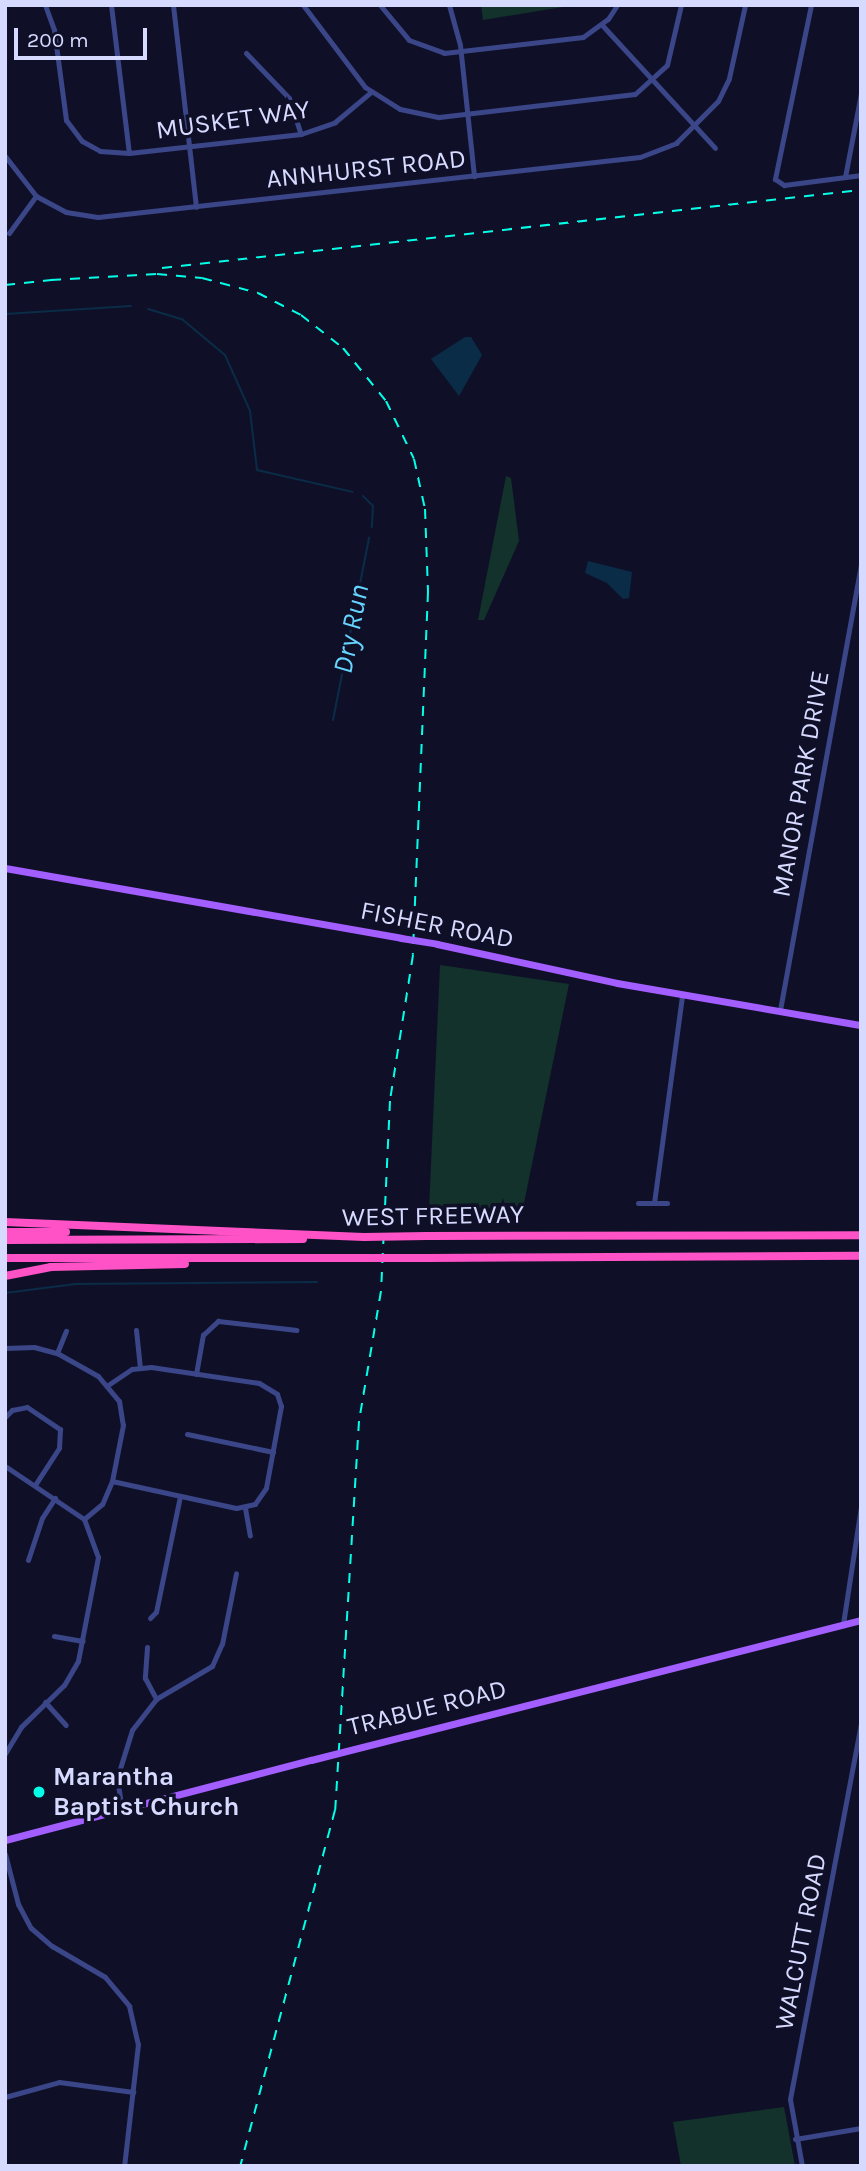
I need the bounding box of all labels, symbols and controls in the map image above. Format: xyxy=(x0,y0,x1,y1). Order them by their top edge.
scale bar xyxy=(18,14,150,58)
text: 200 m xyxy=(27,28,89,52)
street label: MUSKET WAY xyxy=(154,94,312,146)
street label: ANNHURST ROAD xyxy=(265,143,467,195)
water label: Dry Run xyxy=(326,581,376,677)
street label: MANOR PARK DRIVE xyxy=(766,668,836,900)
street label: FISHER ROAD xyxy=(358,895,516,955)
street label: WEST FREEWAY xyxy=(342,1199,524,1233)
street label: TRABUE ROAD xyxy=(344,1673,510,1743)
place label: Marantha Baptist Church xyxy=(53,1761,239,1823)
marker: Marantha Baptist Church xyxy=(31,1784,47,1800)
street label: WALCUTT ROAD xyxy=(769,1851,833,2033)

